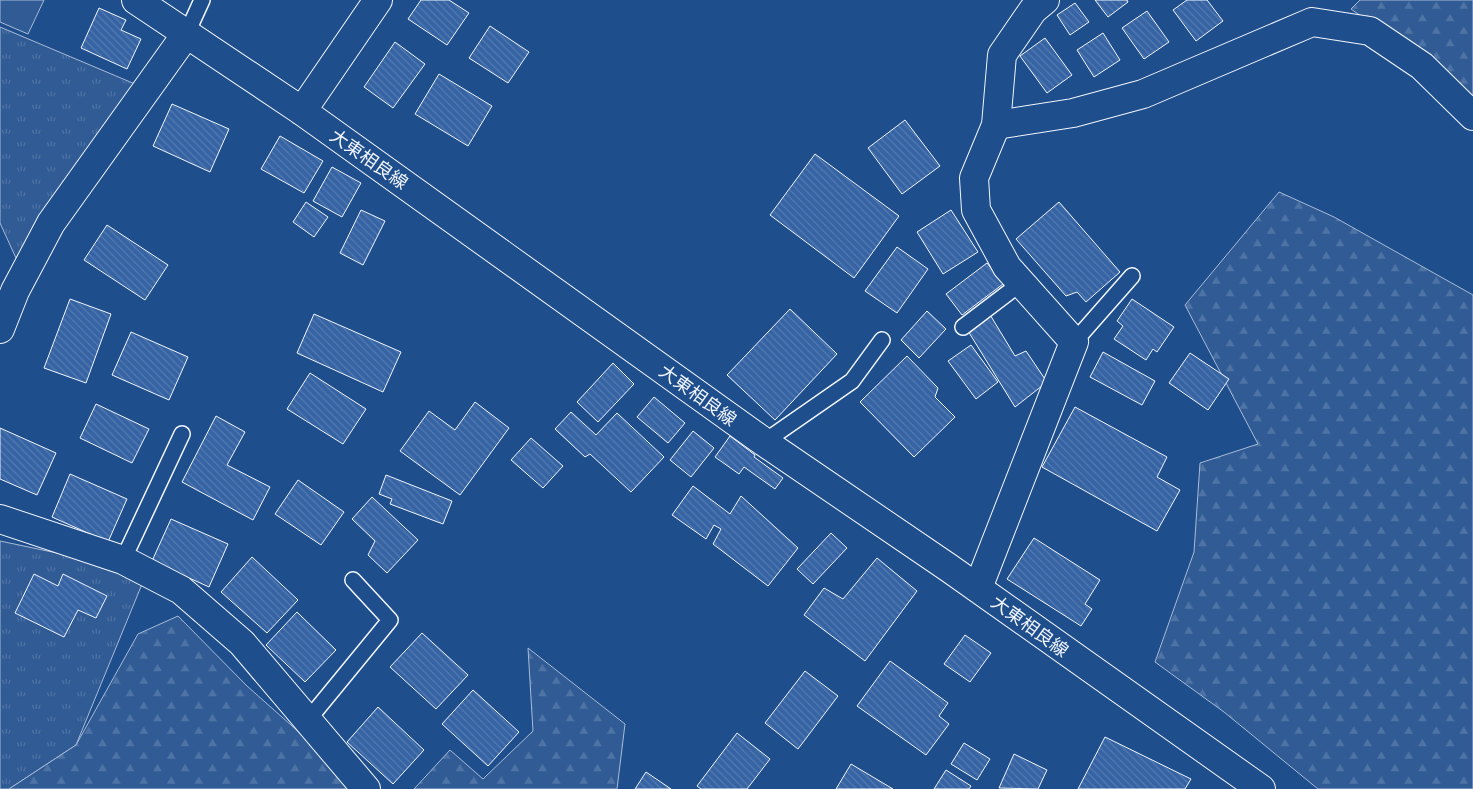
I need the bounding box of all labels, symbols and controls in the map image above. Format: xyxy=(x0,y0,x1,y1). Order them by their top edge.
street label: 大東相良線 xyxy=(325,123,413,195)
street label: 大東相良線 xyxy=(654,358,742,432)
street label: 大東相良線 xyxy=(986,589,1074,663)

